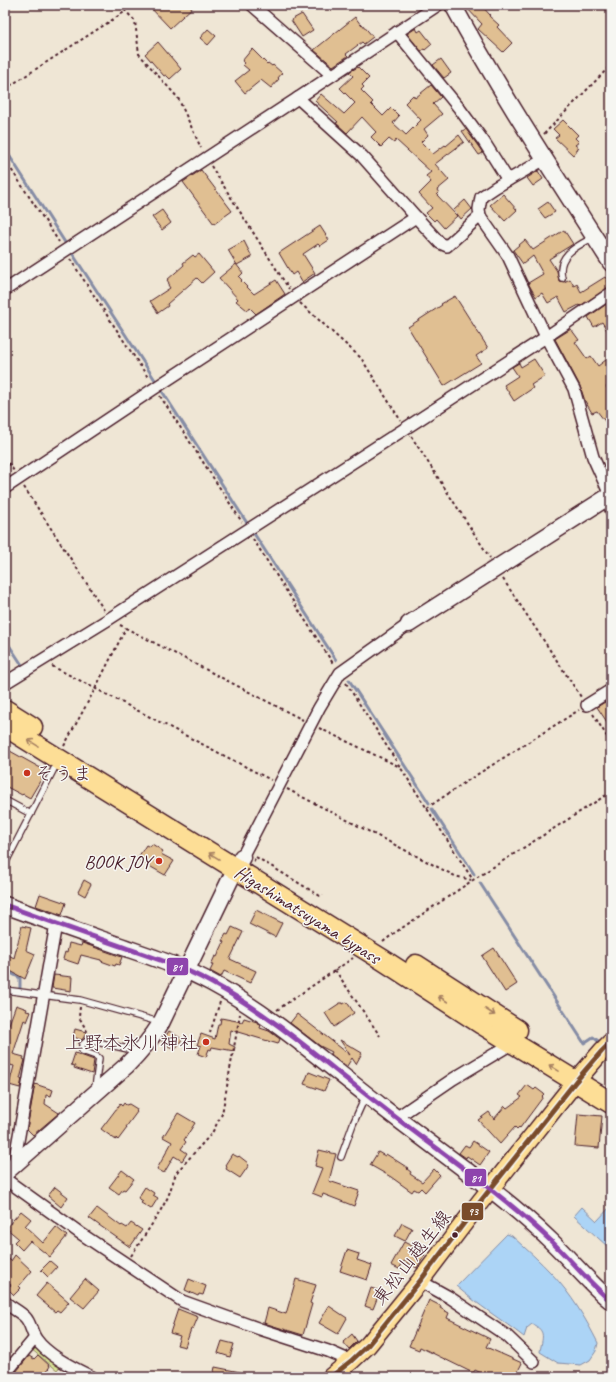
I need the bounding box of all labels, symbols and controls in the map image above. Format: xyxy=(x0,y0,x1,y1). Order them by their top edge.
one-way arrow xyxy=(28,739,39,747)
place label: そうま xyxy=(35,762,92,786)
marker: そうま xyxy=(22,768,32,778)
place label: BOOK JOY xyxy=(84,850,154,874)
one-way arrow xyxy=(209,852,220,860)
marker: BOOK JOY xyxy=(154,856,164,866)
street label: Higashimatsuyama bypass xyxy=(230,860,387,971)
line badge: 81 xyxy=(166,957,189,976)
text: 81 xyxy=(172,960,183,974)
one-way arrow xyxy=(438,995,449,1003)
one-way arrow xyxy=(484,1008,495,1016)
place label: 上野本氷川神社 xyxy=(65,1031,198,1055)
marker: 上野本氷川神社 xyxy=(201,1037,211,1047)
one-way arrow xyxy=(548,1063,560,1071)
line badge: 81 xyxy=(464,1168,487,1187)
text: 81 xyxy=(471,1171,482,1185)
line badge: 93 xyxy=(461,1202,484,1221)
text: 93 xyxy=(468,1204,479,1218)
street label: 東松山越生線 xyxy=(367,1205,456,1310)
unlabelled marker xyxy=(450,1230,460,1240)

